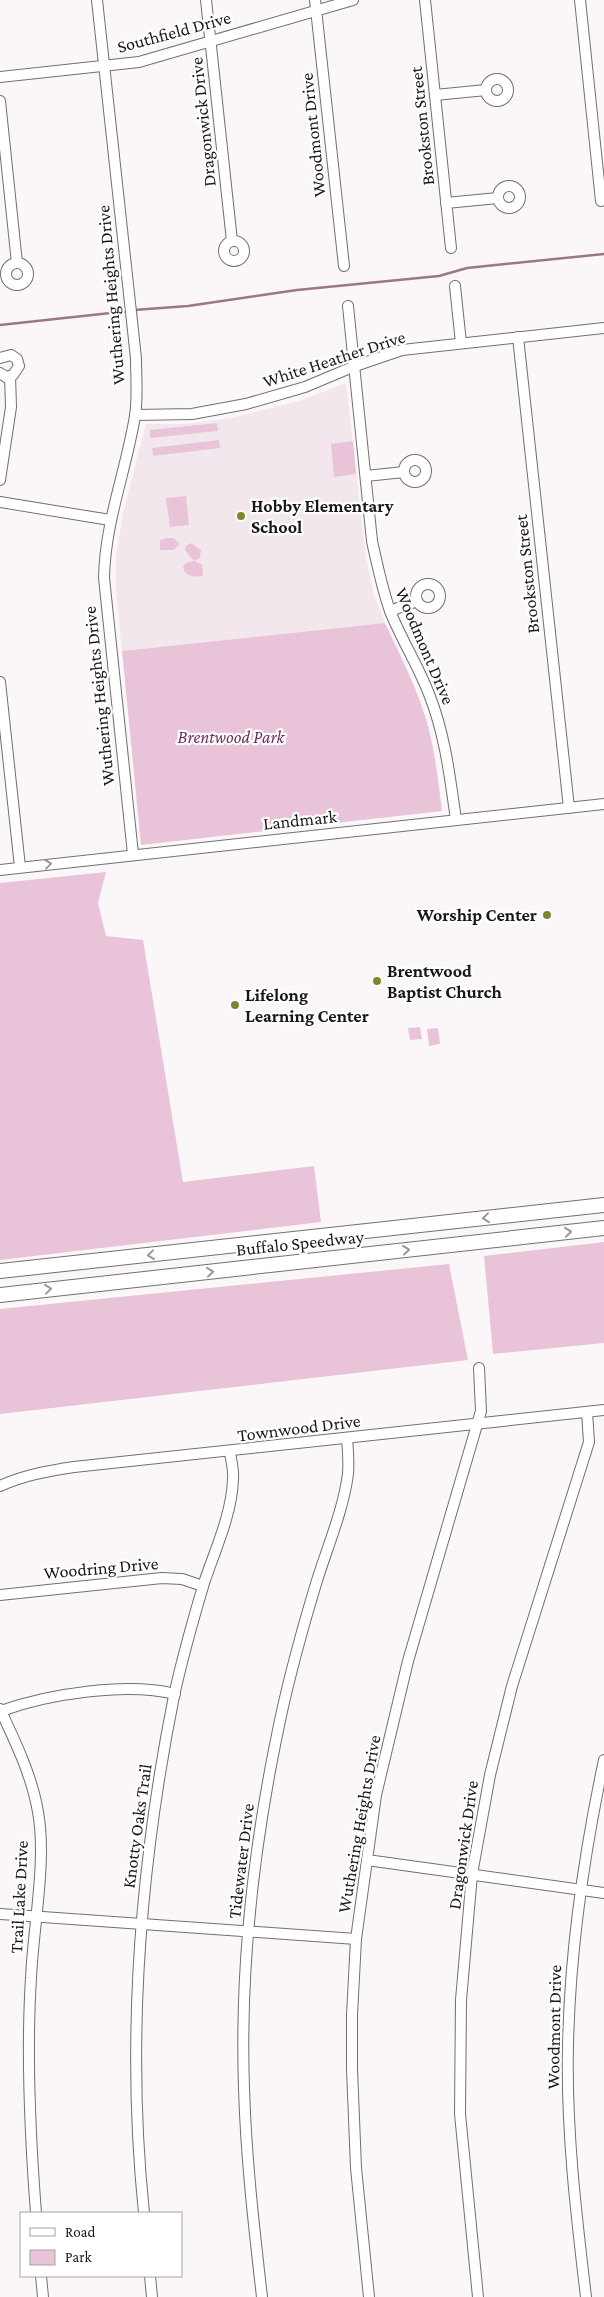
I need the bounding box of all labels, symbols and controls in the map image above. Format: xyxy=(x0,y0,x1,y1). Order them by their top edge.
street label: Southfield Drive xyxy=(115,7,233,57)
street label: Dragonwick Drive xyxy=(186,56,220,188)
street label: Brookston Street xyxy=(406,65,438,186)
street label: Woodmont Drive xyxy=(297,72,329,198)
street label: Wuthering Heights Drive xyxy=(93,204,129,386)
street label: White Heather Drive xyxy=(260,327,408,391)
place label: Hobby Elementary School xyxy=(251,496,394,537)
marker: Hobby Elementary School xyxy=(235,510,247,522)
street label: Brookston Street xyxy=(511,513,543,634)
street label: Woodmont Drive xyxy=(391,585,459,707)
street label: Wuthering Heights Drive xyxy=(80,605,118,787)
park label: Brentwood Park xyxy=(178,727,286,747)
street label: Landmark xyxy=(262,806,338,834)
one-way arrow xyxy=(45,859,53,870)
place label: Worship Center xyxy=(416,905,537,925)
marker: Worship Center xyxy=(541,909,553,921)
place label: Brentwood Baptist Church xyxy=(387,961,502,1002)
marker: Brentwood Baptist Church xyxy=(371,975,383,987)
place label: Lifelong Learning Center xyxy=(245,985,369,1026)
marker: Lifelong Learning Center xyxy=(229,999,241,1011)
one-way arrow xyxy=(482,1212,490,1223)
street label: Buffalo Speedway xyxy=(235,1226,365,1260)
one-way arrow xyxy=(564,1227,572,1238)
one-way arrow xyxy=(403,1245,411,1256)
one-way arrow xyxy=(146,1249,154,1260)
one-way arrow xyxy=(206,1267,214,1278)
one-way arrow xyxy=(45,1284,53,1295)
street label: Townwood Drive xyxy=(236,1411,362,1445)
street label: Woodring Drive xyxy=(43,1553,159,1583)
street label: Wuthering Heights Drive xyxy=(333,1733,385,1915)
street label: Knotty Oaks Trail xyxy=(118,1762,156,1889)
street label: Dragonwick Drive xyxy=(444,1779,482,1911)
street label: Tidewater Drive xyxy=(224,1802,258,1920)
street label: Trail Lake Drive xyxy=(6,1840,32,1954)
street label: Woodmont Drive xyxy=(543,1964,565,2089)
legend xyxy=(20,2212,182,2277)
text: Road xyxy=(65,2224,96,2240)
text: Park xyxy=(65,2249,92,2265)

